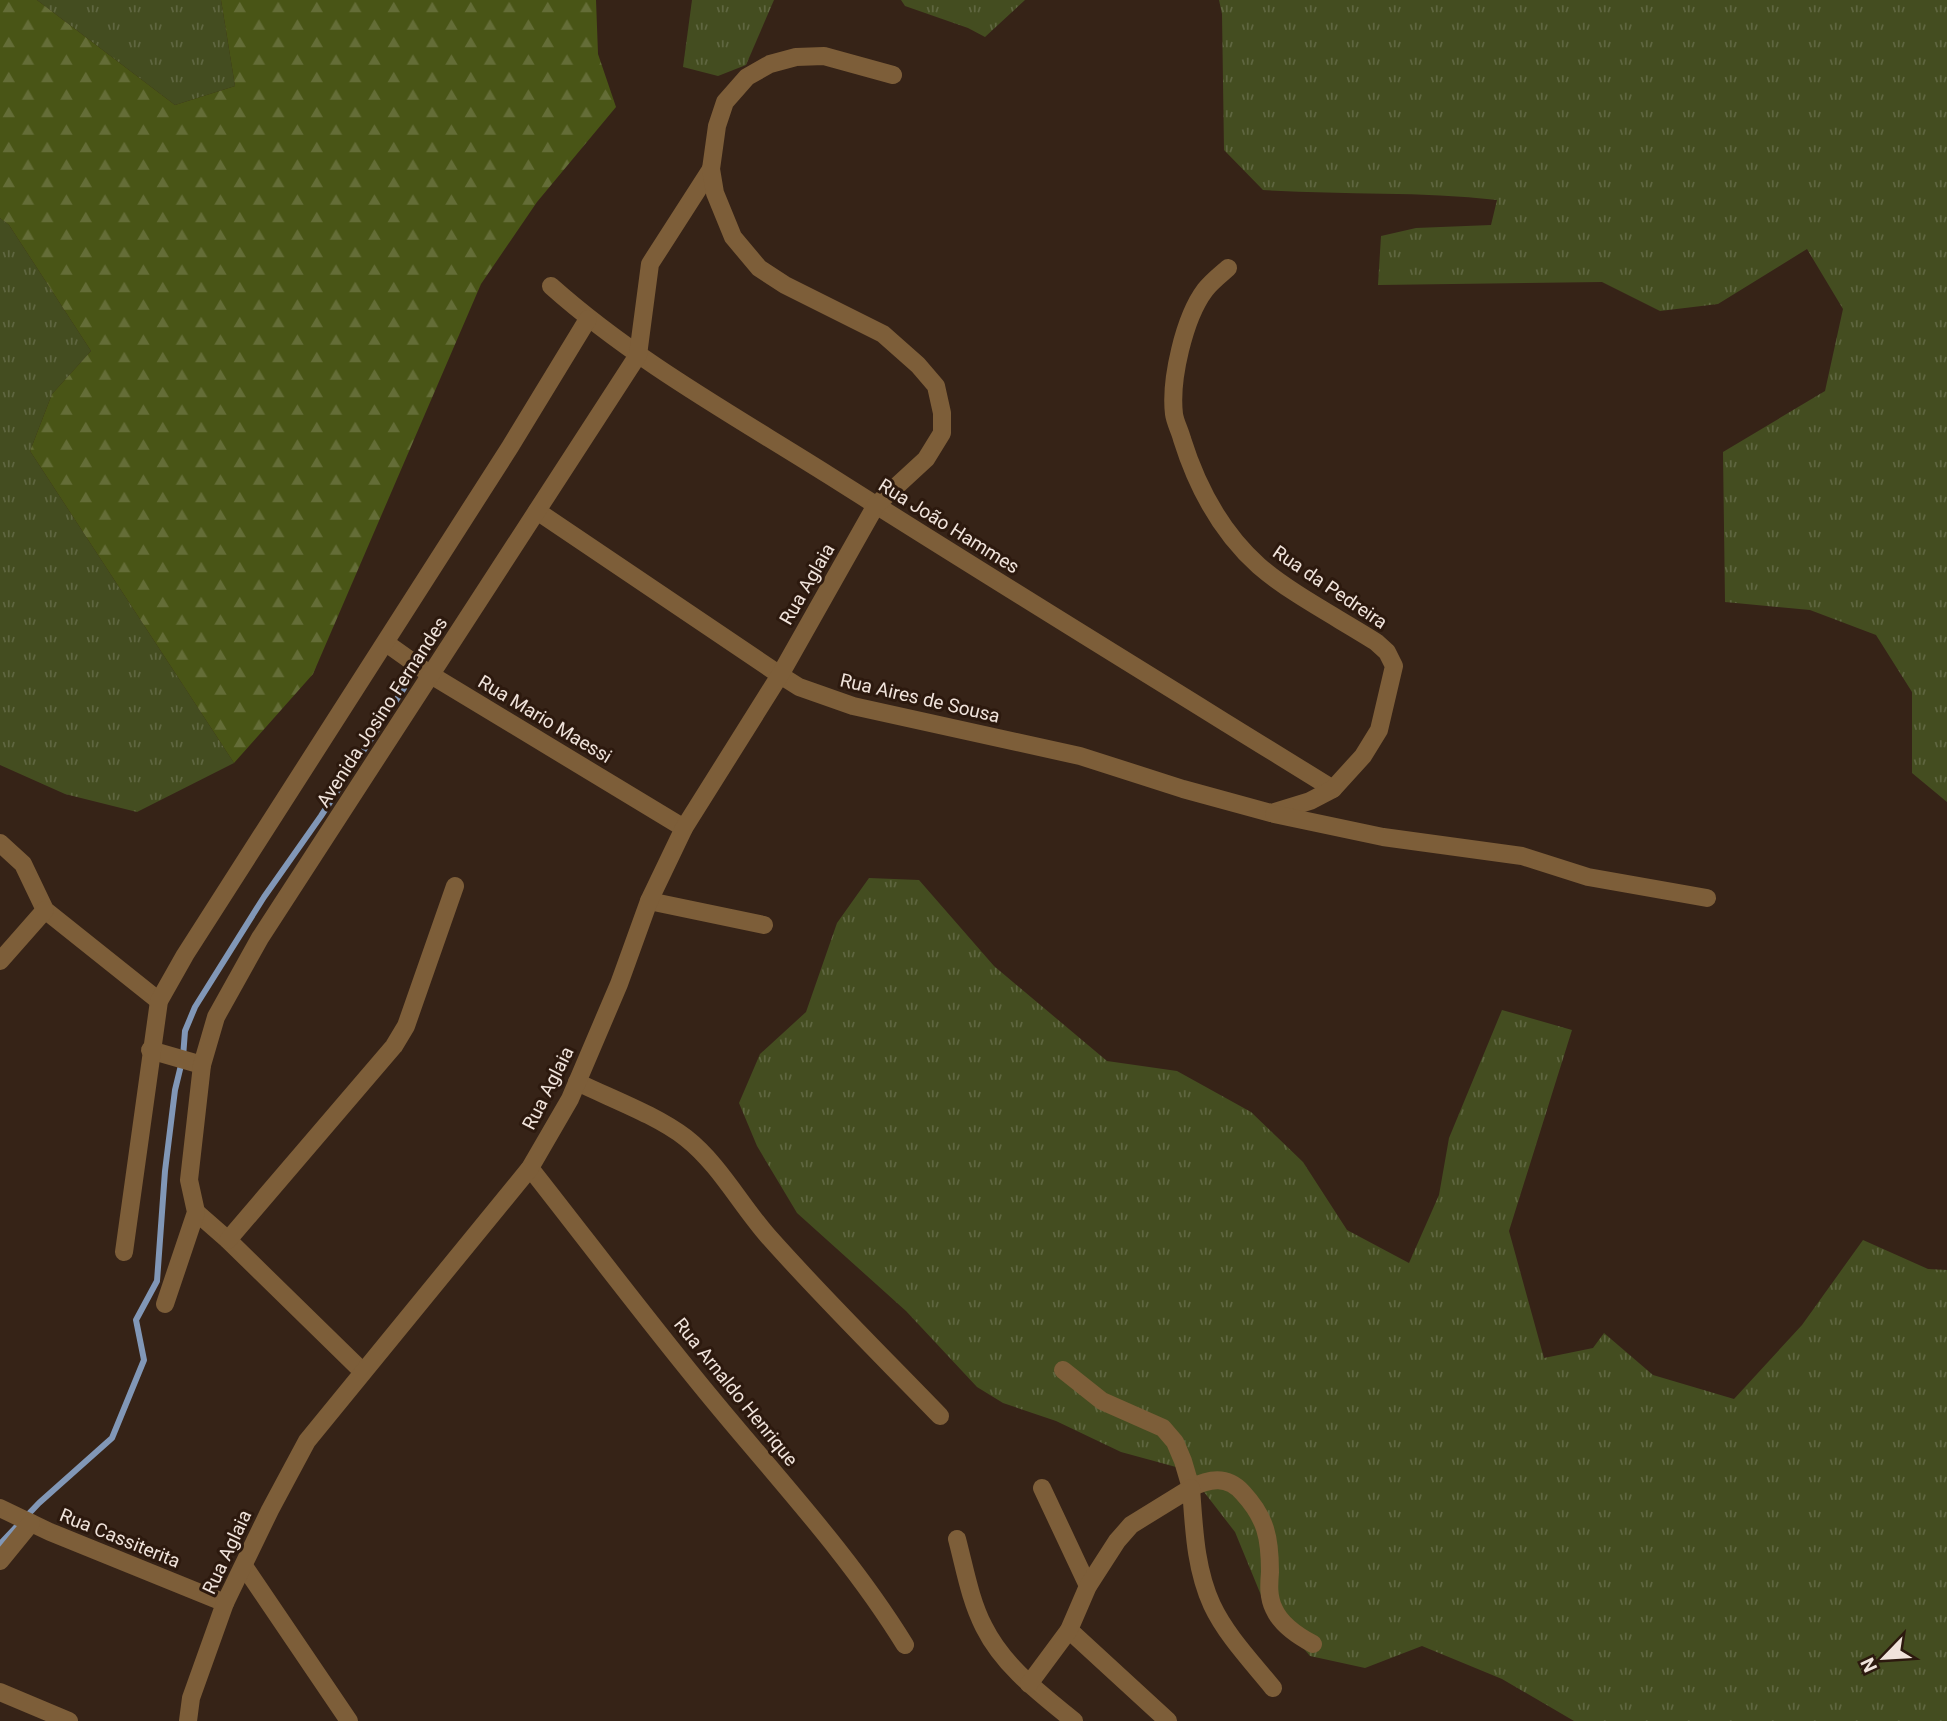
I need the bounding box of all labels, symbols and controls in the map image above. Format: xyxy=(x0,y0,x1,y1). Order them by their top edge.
street label: Rua João Hammes xyxy=(874,473,1024,579)
street label: Rua Aglaia xyxy=(774,539,840,629)
street label: Rua da Pedreira xyxy=(1268,540,1392,634)
street label: Avenida Josino Fernandes xyxy=(312,612,452,812)
street label: Rua Aires de Sousa xyxy=(838,668,1002,728)
street label: Rua Mario Maessi xyxy=(474,670,616,768)
street label: Rua Aglaia xyxy=(517,1043,579,1133)
street label: Rua Arnaldo Henrique xyxy=(669,1313,803,1471)
street label: Rua Cassiterita xyxy=(56,1503,184,1573)
street label: Rua Aglaia xyxy=(198,1506,256,1598)
north arrow xyxy=(1849,1623,1919,1693)
text: N xyxy=(1856,1654,1882,1676)

